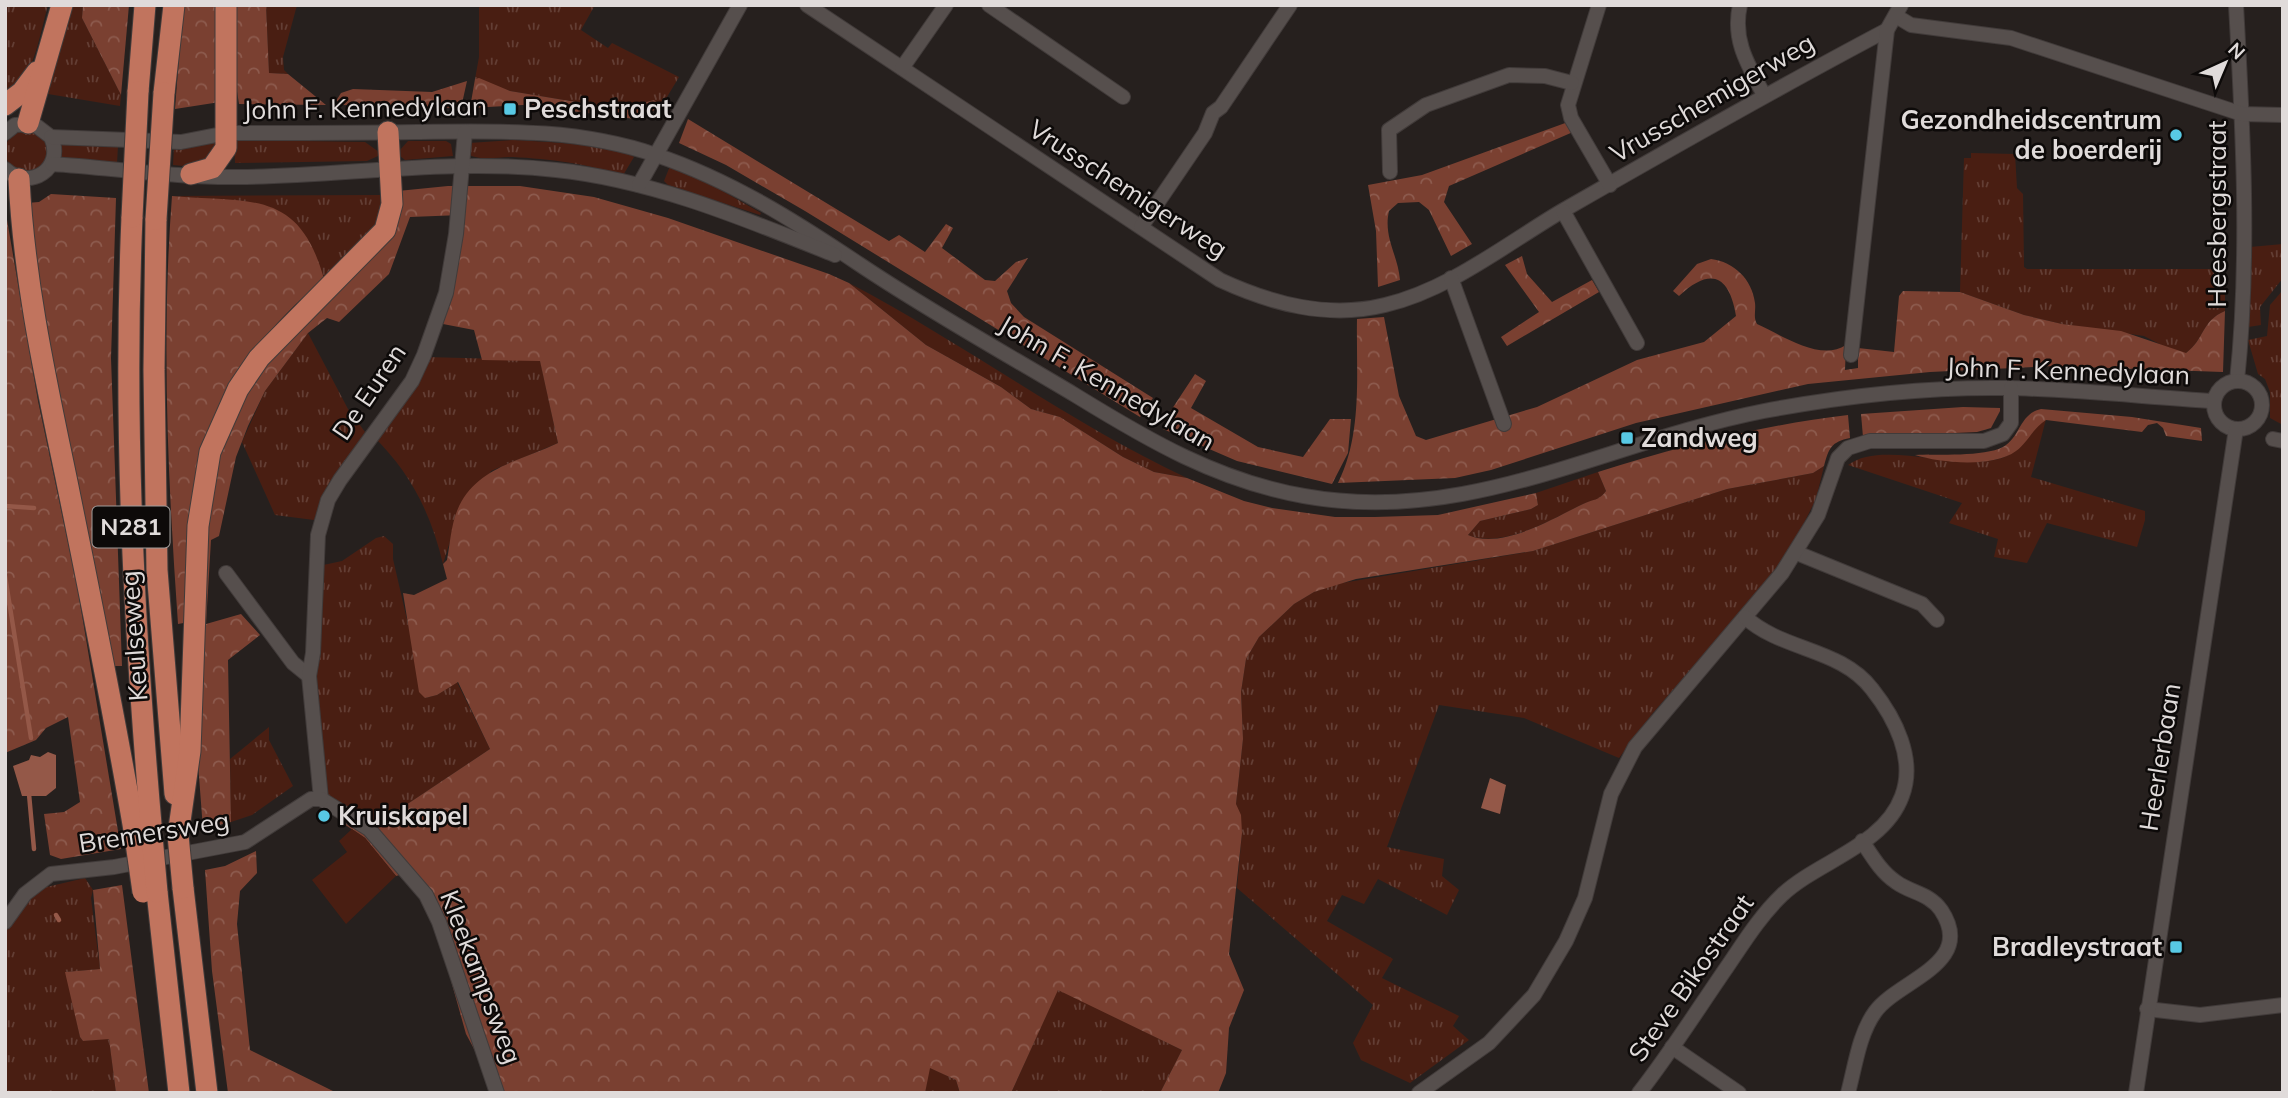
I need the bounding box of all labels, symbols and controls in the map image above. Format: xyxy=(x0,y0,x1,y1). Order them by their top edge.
street label: Vrusschemigerweg xyxy=(1604,26,1820,169)
north arrow xyxy=(2190,28,2260,98)
text: N xyxy=(2223,37,2250,64)
street label: John F. Kennedylaan xyxy=(243,89,487,126)
place label: Peschstraat xyxy=(524,92,672,125)
marker: Peschstraat xyxy=(502,101,518,117)
place label: Gezondheidscentrum de boerderij xyxy=(1901,103,2162,166)
street label: Vrusschemigerweg xyxy=(1023,112,1234,265)
street label: Heesbergstraat xyxy=(2200,120,2233,308)
marker: Gezondheidscentrum de boerderij xyxy=(2168,127,2184,143)
street label: John F. Kennedylaan xyxy=(993,307,1221,458)
street label: De Euren xyxy=(324,337,413,446)
street label: John F. Kennedylaan xyxy=(1945,350,2191,391)
place label: Zandweg xyxy=(1641,421,1758,454)
marker: Zandweg xyxy=(1619,430,1635,446)
road number: N281 xyxy=(92,506,170,548)
street label: Keulseweg xyxy=(112,570,155,702)
street label: Heerlerbaan xyxy=(2132,681,2187,833)
place label: Kruiskapel xyxy=(338,799,468,832)
street label: Bremersweg xyxy=(76,803,232,860)
marker: Kruiskapel xyxy=(316,808,332,824)
street label: Kleekampsweg xyxy=(433,885,530,1068)
street label: Steve Bikostraat xyxy=(1621,888,1761,1068)
place label: Bradleystraat xyxy=(1992,930,2162,963)
marker: Bradleystraat xyxy=(2168,939,2184,955)

